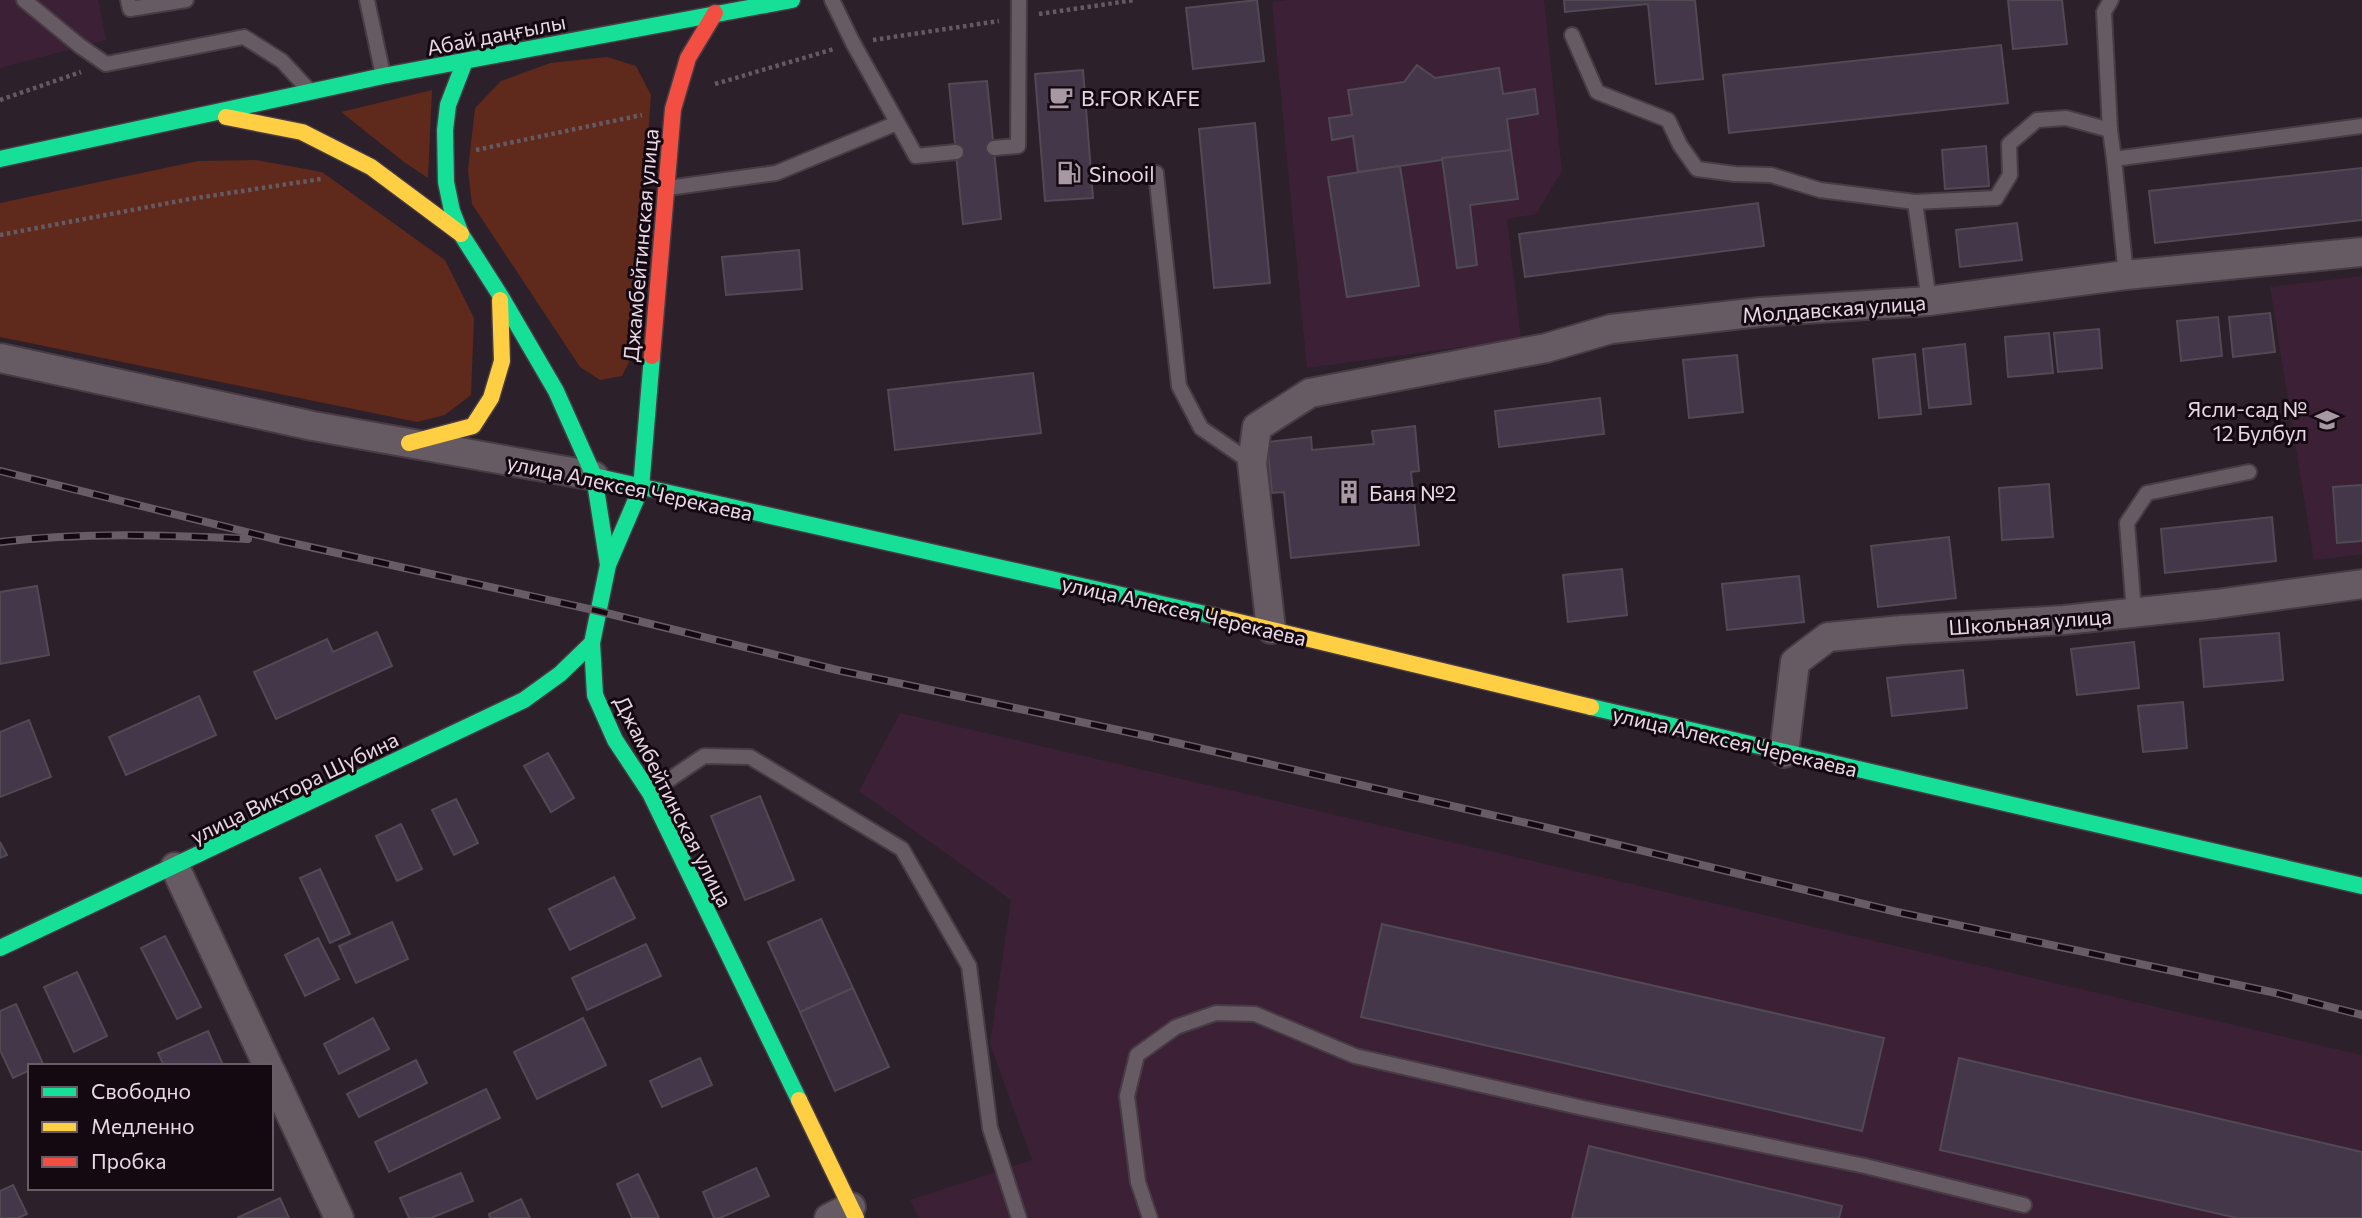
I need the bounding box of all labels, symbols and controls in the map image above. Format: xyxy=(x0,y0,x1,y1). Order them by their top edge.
street label: Абай даңғылы xyxy=(424,8,568,60)
cafe icon: B.FOR KAFE xyxy=(1047,83,1075,111)
place label: B.FOR KAFE xyxy=(1081,85,1200,110)
street label: Джамбейтинская улица xyxy=(617,127,663,363)
fuel station icon: Sinooil xyxy=(1055,159,1083,187)
place label: Sinooil xyxy=(1089,161,1155,186)
street label: Молдавская улица xyxy=(1741,289,1927,327)
place label: Ясли-сад № 12 Булбул xyxy=(2187,396,2307,445)
school or university icon: Ясли-сад № 12 Булбул xyxy=(2313,406,2341,434)
street label: улица Алексея Черекаева xyxy=(505,449,755,525)
building icon: Баня №2 xyxy=(1335,478,1363,506)
place label: Баня №2 xyxy=(1369,480,1456,505)
street label: улица Алексея Черекаева xyxy=(1059,570,1309,650)
street label: Школьная улица xyxy=(1948,603,2112,639)
street label: Джамбейтинская улица xyxy=(610,691,738,911)
street label: улица Алексея Черекаева xyxy=(1610,701,1860,781)
street label: улица Виктора Шубина xyxy=(186,726,402,848)
legend xyxy=(28,1064,273,1190)
text: Свободно xyxy=(91,1078,191,1103)
text: Медленно xyxy=(91,1113,195,1138)
text: Пробка xyxy=(91,1148,166,1173)

